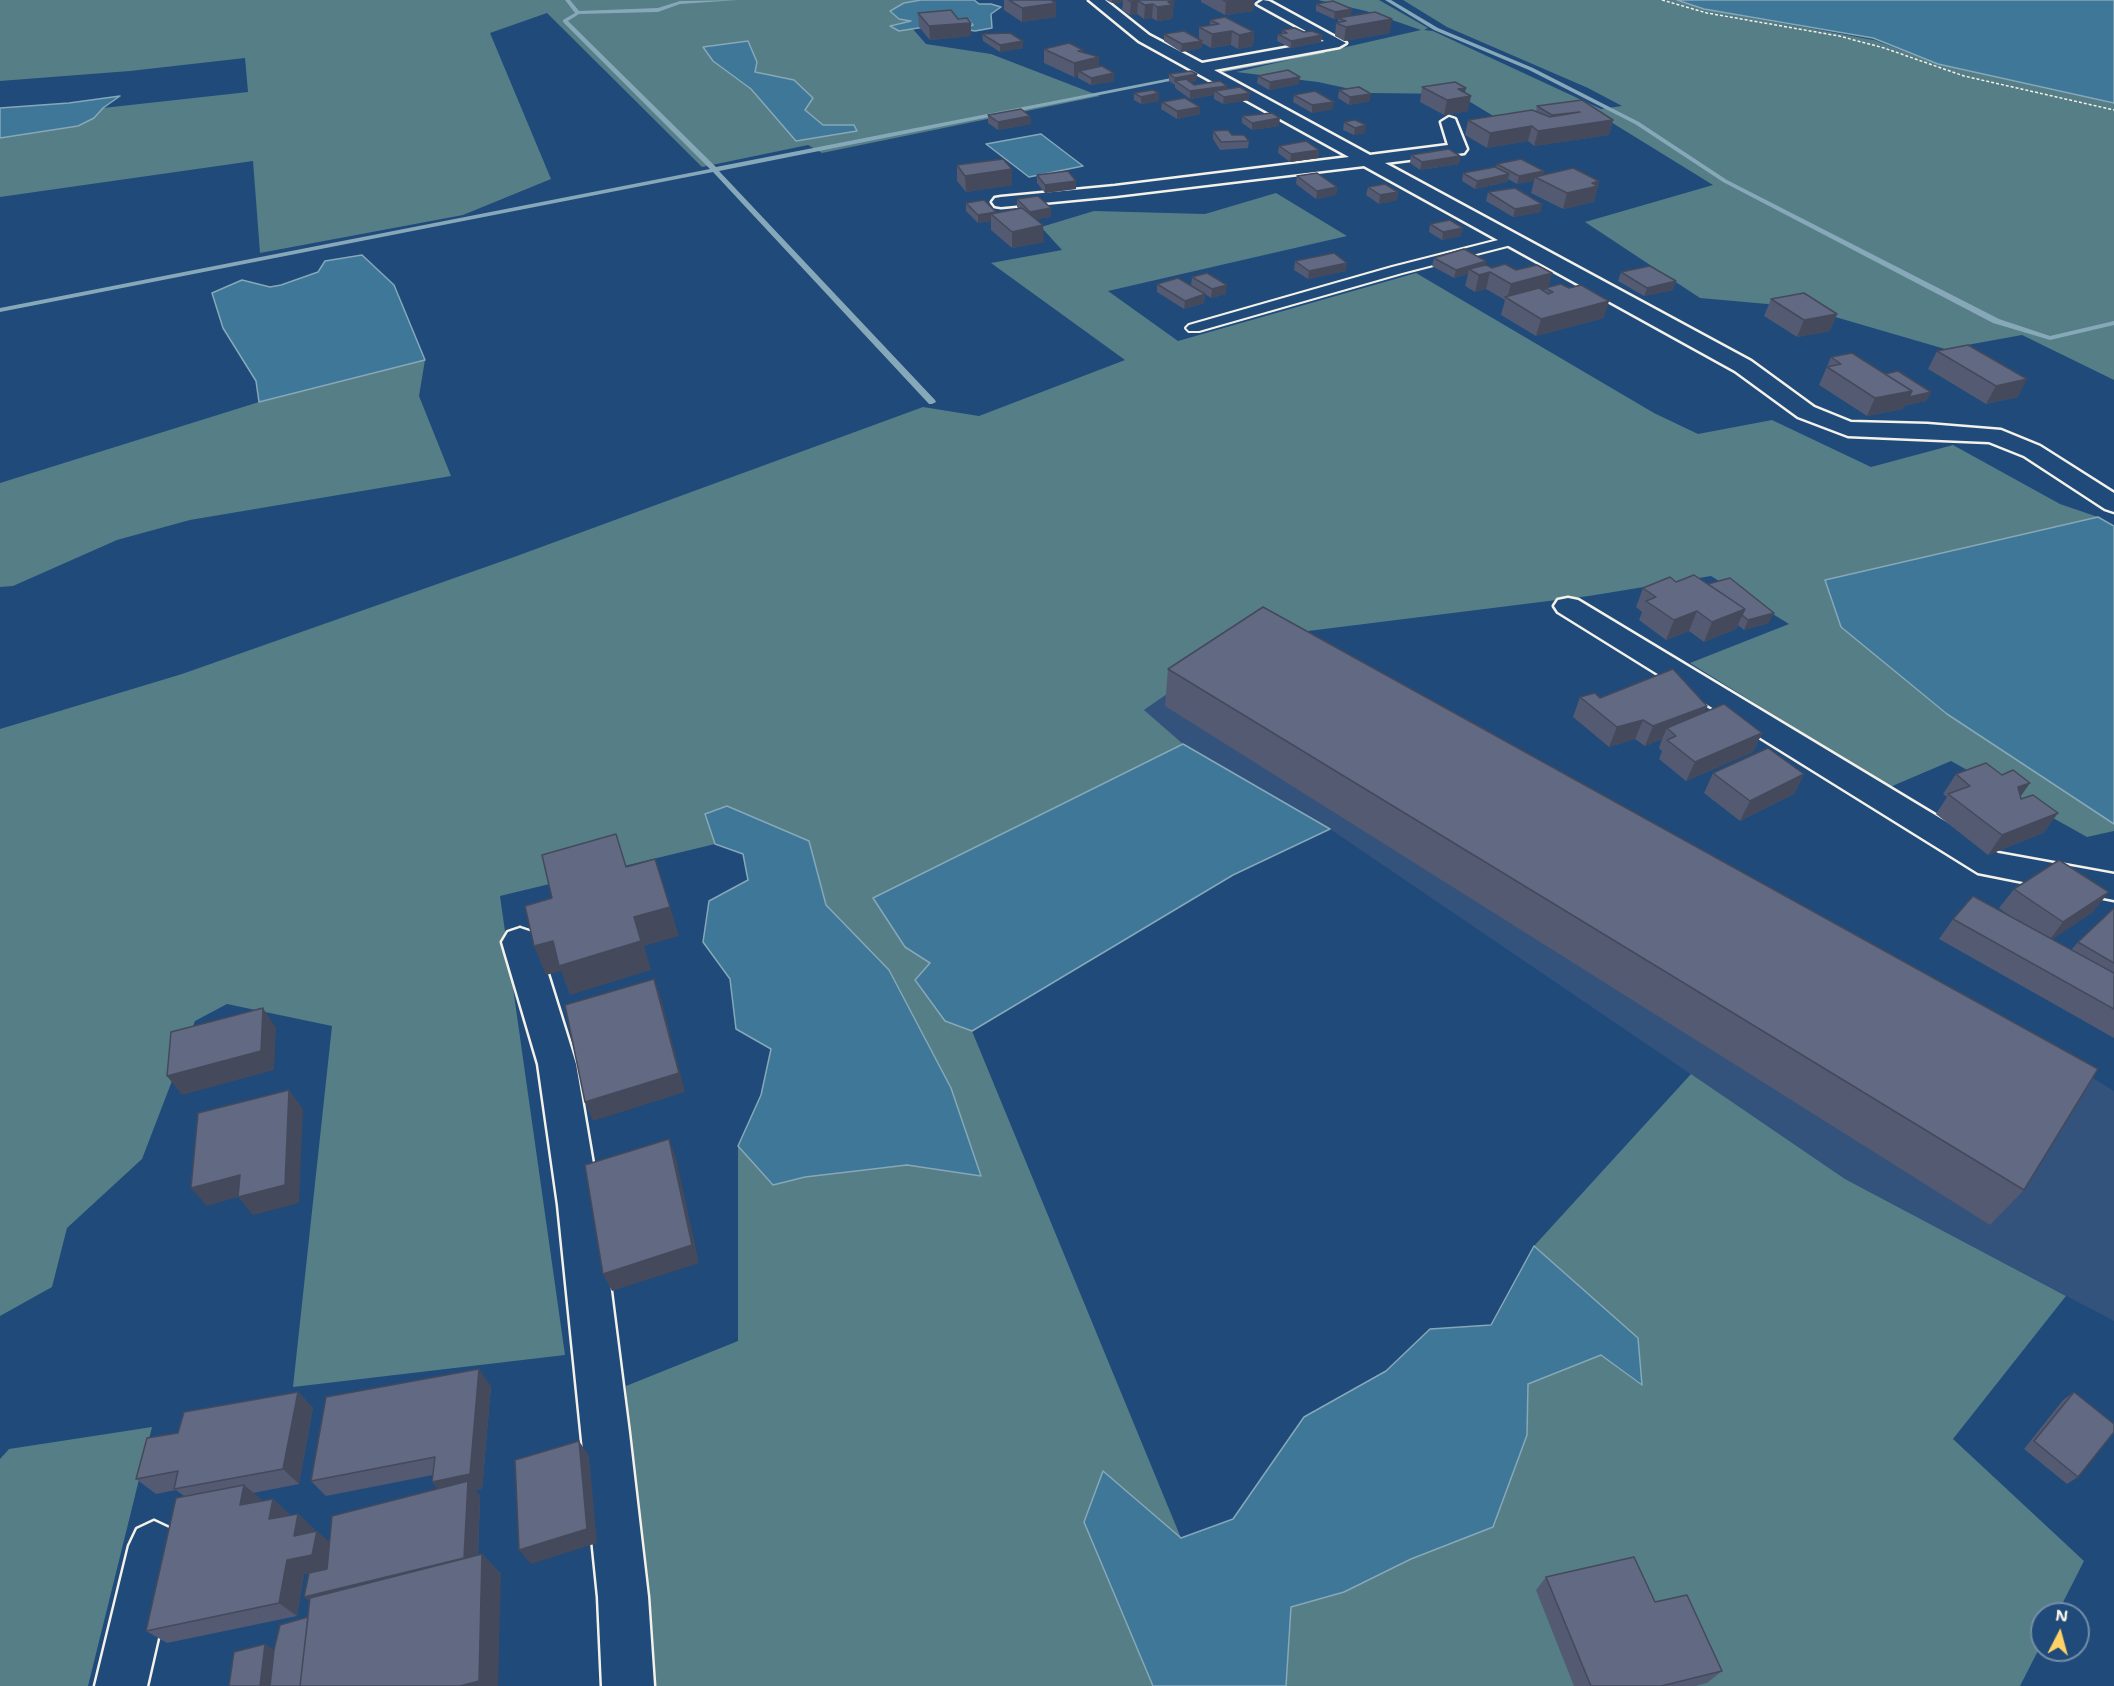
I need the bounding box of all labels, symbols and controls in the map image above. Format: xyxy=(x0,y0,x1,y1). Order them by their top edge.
north arrow xyxy=(2030,1602,2090,1662)
text: N xyxy=(2054,1604,2069,1627)

